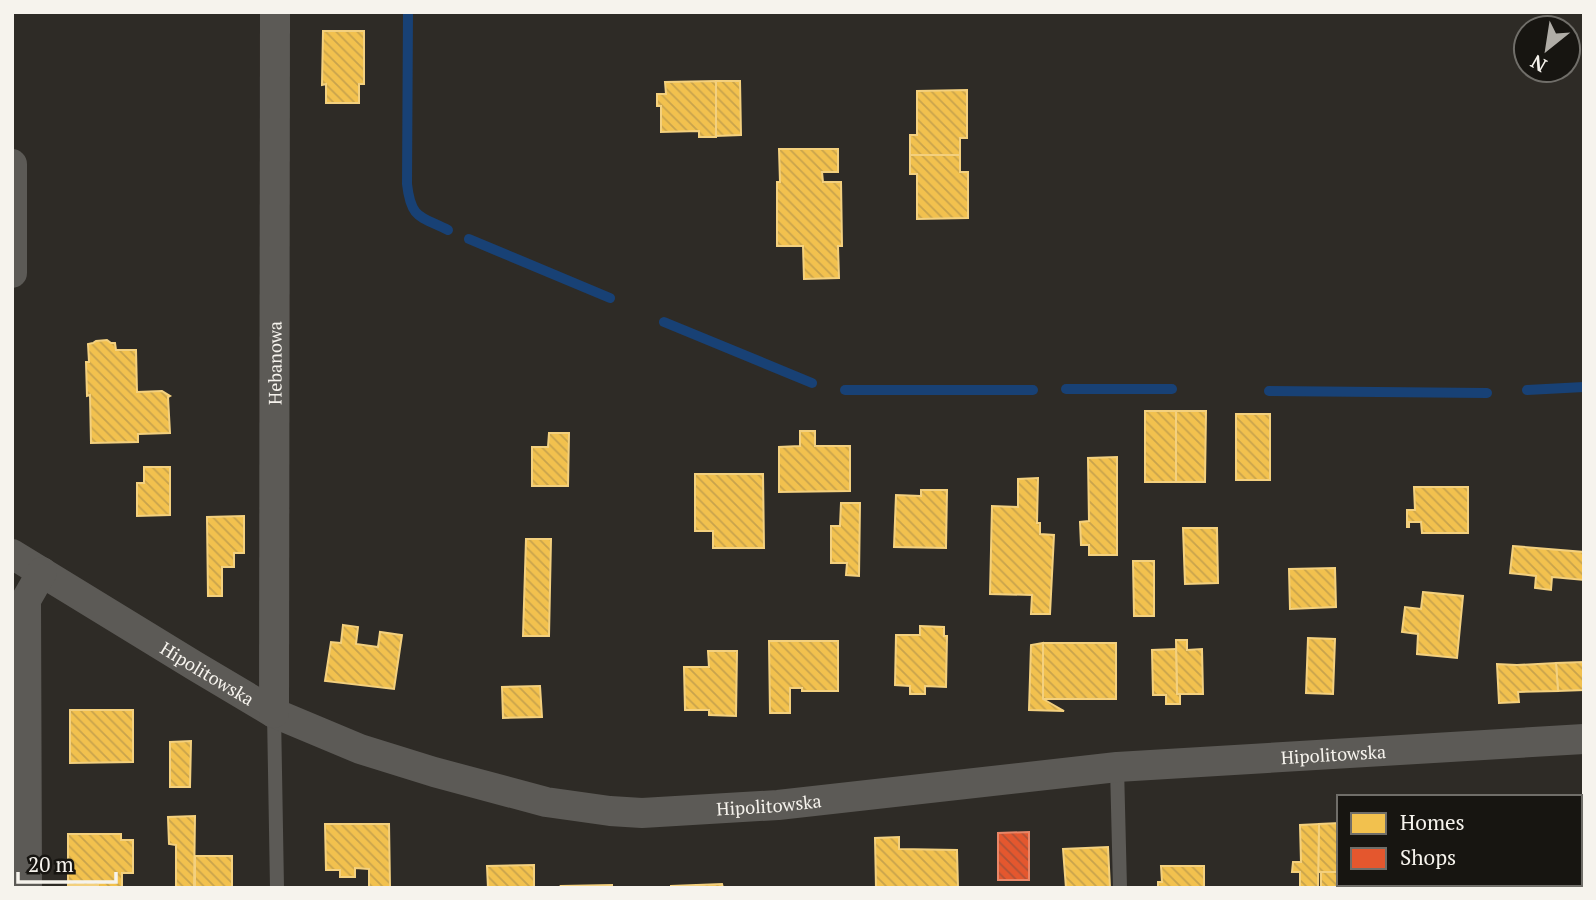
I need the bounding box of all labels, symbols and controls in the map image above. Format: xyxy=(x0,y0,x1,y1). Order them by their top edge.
north arrow xyxy=(1512,14,1582,84)
text: N xyxy=(1525,49,1551,79)
street label: Hebanowa xyxy=(262,321,287,405)
street label: Hipolitowska xyxy=(156,636,259,711)
street label: Hipolitowska xyxy=(1280,739,1387,769)
street label: Hipolitowska xyxy=(716,788,823,821)
legend xyxy=(1337,795,1582,886)
text: Homes xyxy=(1400,808,1465,836)
scale bar xyxy=(18,841,116,885)
text: Shops xyxy=(1400,843,1456,871)
text: 20 m xyxy=(28,850,74,878)

